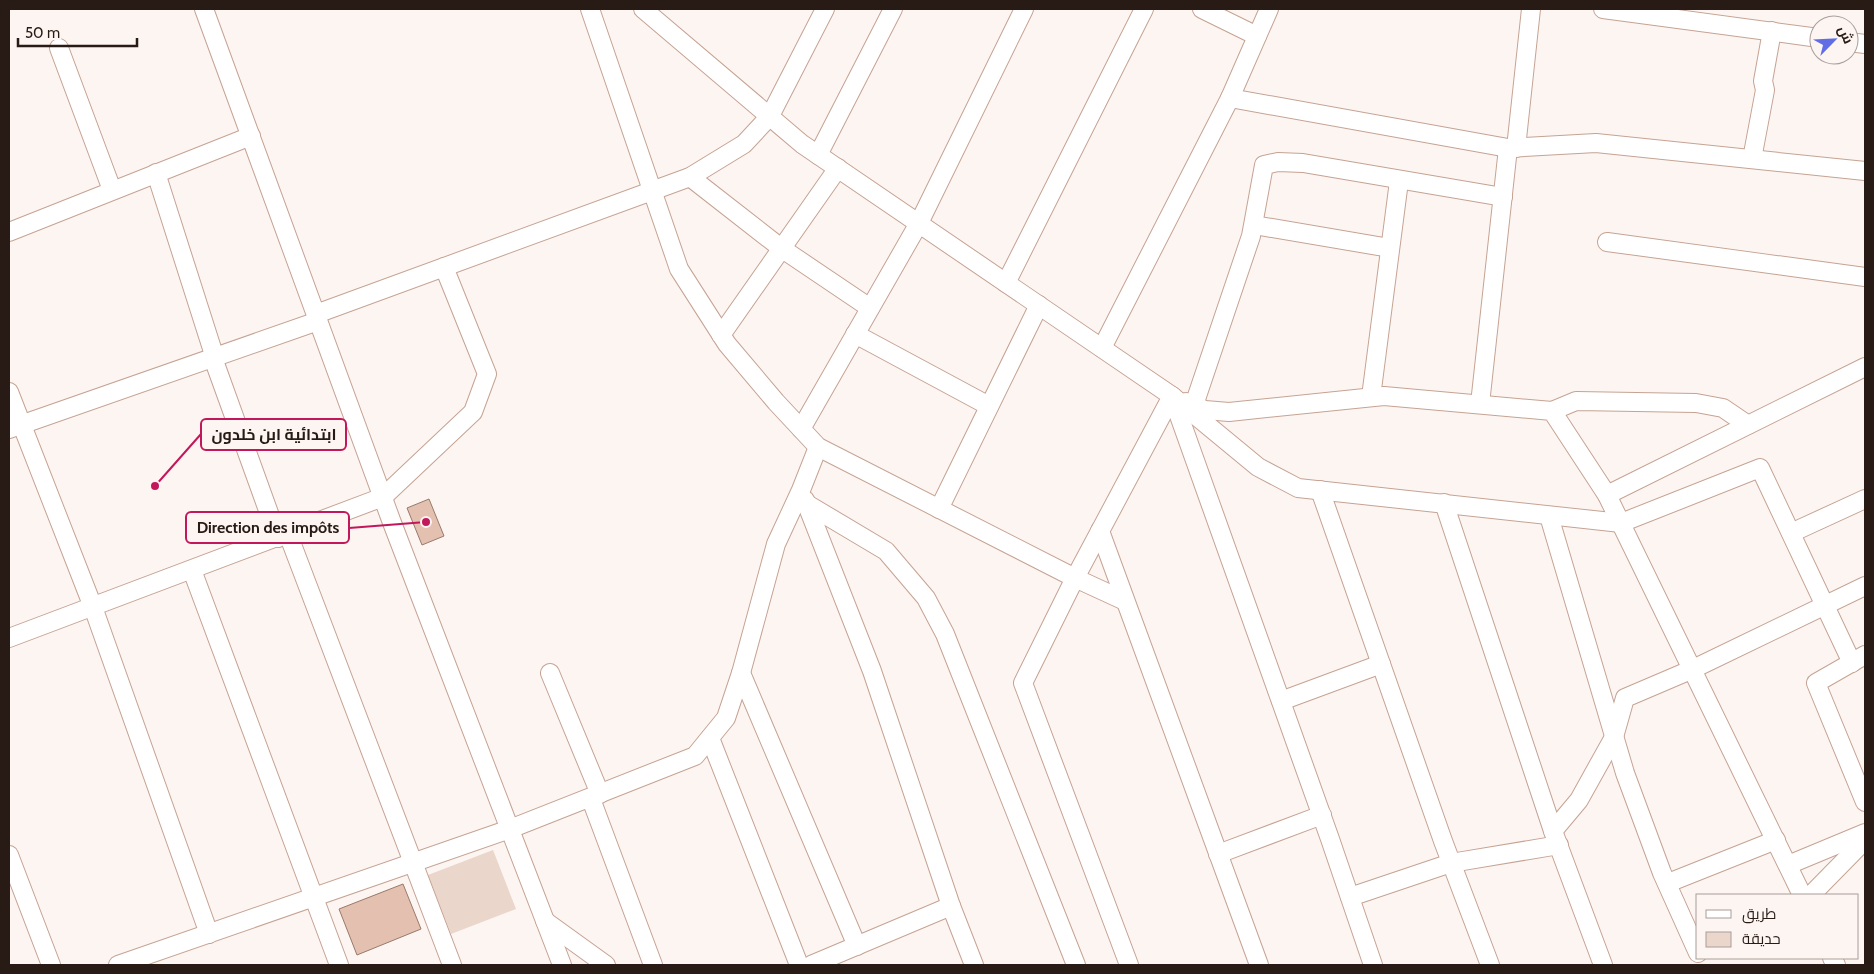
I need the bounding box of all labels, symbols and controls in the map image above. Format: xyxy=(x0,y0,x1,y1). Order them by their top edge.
scale bar xyxy=(18,15,136,47)
north arrow xyxy=(1809,15,1859,65)
text: ش xyxy=(1834,23,1858,47)
text: 50 m xyxy=(25,24,60,42)
callout: ابتدائية ابن خلدون xyxy=(201,419,346,450)
text: ابتدائية ابن خلدون xyxy=(211,425,337,444)
callout: Direction des impôts xyxy=(186,512,349,543)
text: Direction des impôts xyxy=(197,518,340,537)
legend xyxy=(1696,894,1859,959)
text: طريق xyxy=(1742,905,1776,924)
text: حديقة xyxy=(1742,930,1781,948)

